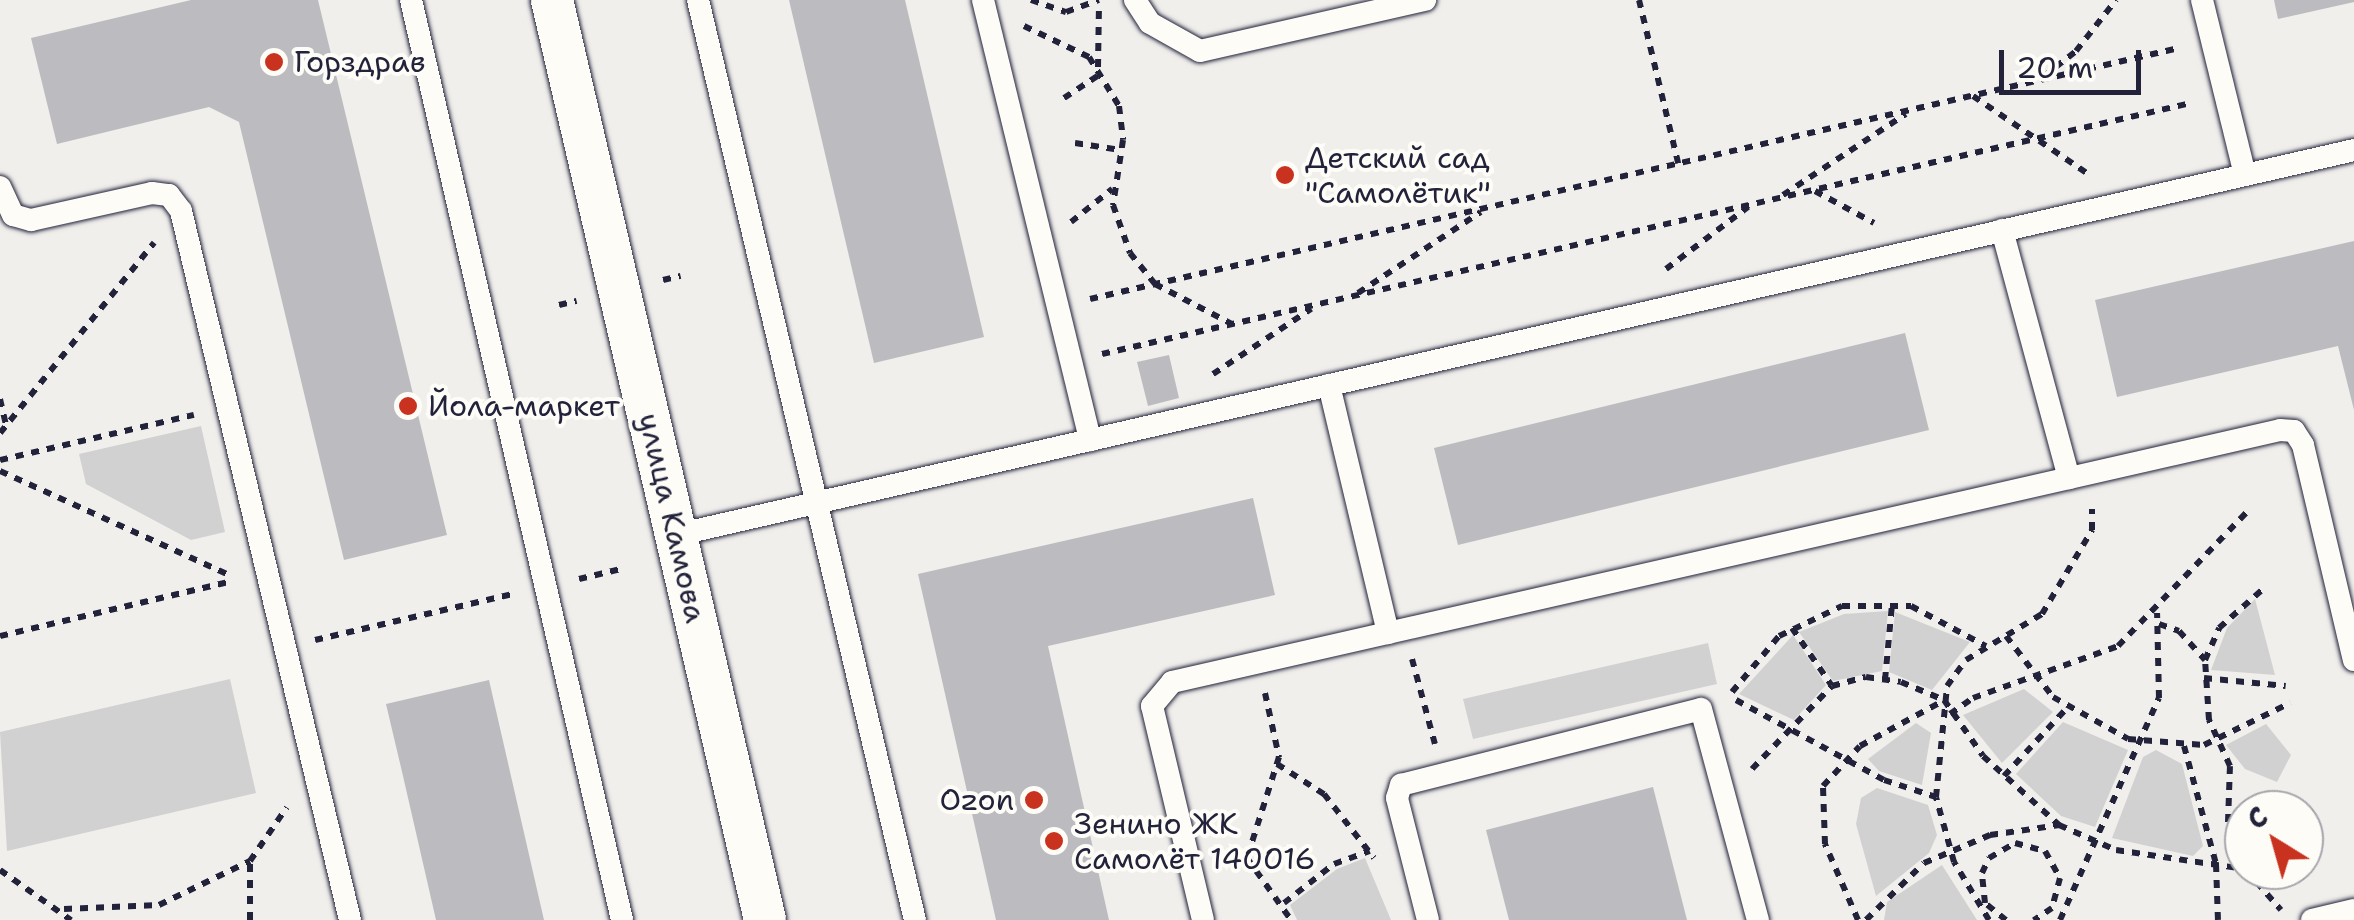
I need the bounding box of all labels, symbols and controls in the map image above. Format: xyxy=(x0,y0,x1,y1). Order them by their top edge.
scale bar xyxy=(2004,30,2146,92)
place label: Горздрав xyxy=(294,44,426,80)
text: 20 m xyxy=(2016,47,2093,88)
marker: Горздрав xyxy=(263,51,285,73)
place label: Детский сад "Самолётик" xyxy=(1305,140,1491,210)
marker: Детский сад "Самолётик" xyxy=(1274,164,1296,186)
place label: Йола-маркет xyxy=(428,388,620,424)
marker: Йола-маркет xyxy=(397,395,419,417)
street label: улица Камова xyxy=(630,410,714,626)
place label: Ozon xyxy=(939,782,1014,818)
marker: Ozon xyxy=(1023,789,1045,811)
north arrow xyxy=(2224,790,2324,890)
text: С xyxy=(2239,797,2275,838)
place label: Зенино ЖК Самолёт 140016 xyxy=(1074,806,1315,876)
marker: Зенино ЖК Самолёт 140016 xyxy=(1043,830,1065,852)

